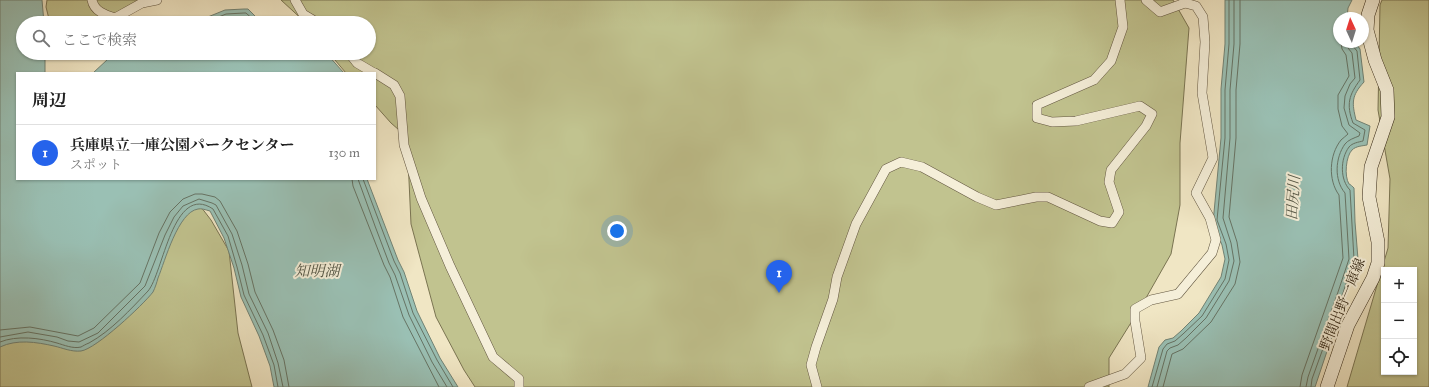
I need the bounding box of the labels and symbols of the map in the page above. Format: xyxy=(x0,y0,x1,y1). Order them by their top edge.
north arrow xyxy=(1333,12,1369,48)
water label: 田尻川 xyxy=(1282,173,1304,221)
your location xyxy=(607,221,627,241)
street label: 野間出野一庫線 xyxy=(1316,256,1369,353)
pin: 1 xyxy=(766,260,792,293)
water label: 知明湖 xyxy=(294,262,342,280)

